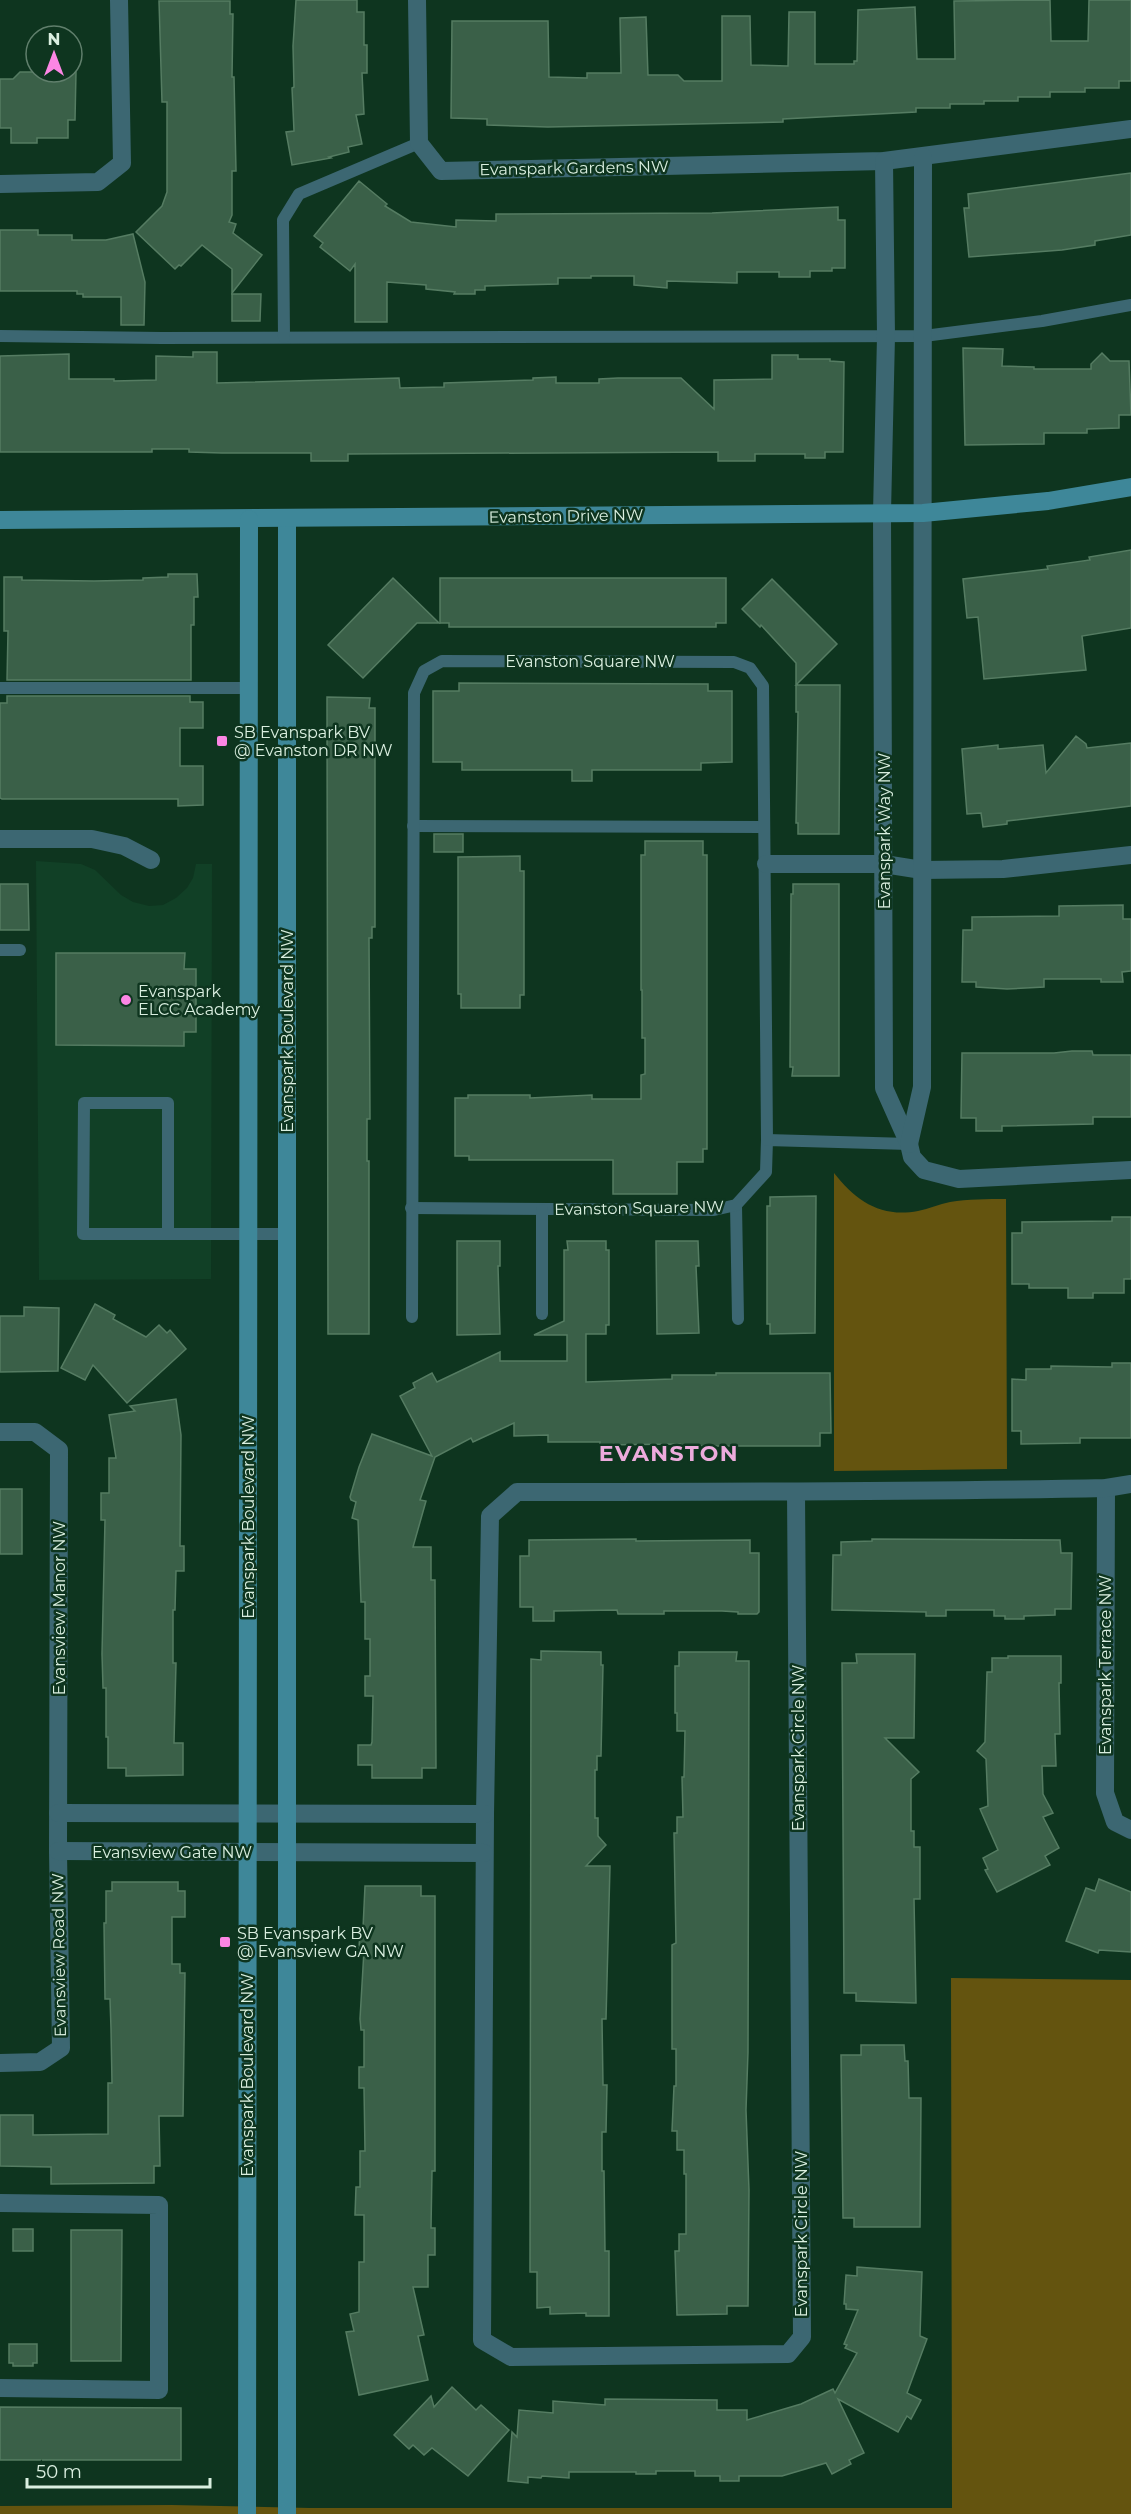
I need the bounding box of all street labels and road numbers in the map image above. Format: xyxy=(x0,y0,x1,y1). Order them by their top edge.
street label: Evanspark Gardens NW xyxy=(479,157,669,179)
street label: Evanston Drive NW xyxy=(488,505,644,527)
street label: Evanston Square NW xyxy=(505,652,675,671)
street label: Evanspark Way NW xyxy=(875,752,894,909)
street label: Evanspark Boulevard NW xyxy=(278,929,297,1133)
street label: Evanston Square NW xyxy=(554,1197,724,1219)
street label: Evanspark Boulevard NW xyxy=(239,1415,258,1619)
street label: Evansview Manor NW xyxy=(50,1521,69,1695)
street label: Evanspark Terrace NW xyxy=(1096,1575,1115,1755)
street label: Evanspark Circle NW xyxy=(789,1664,808,1831)
street label: Evansview Gate NW xyxy=(92,1843,252,1862)
street label: Evansview Road NW xyxy=(48,1873,70,2037)
street label: Evanspark Boulevard NW xyxy=(238,1973,257,2177)
street label: Evanspark Circle NW xyxy=(792,2150,811,2317)

